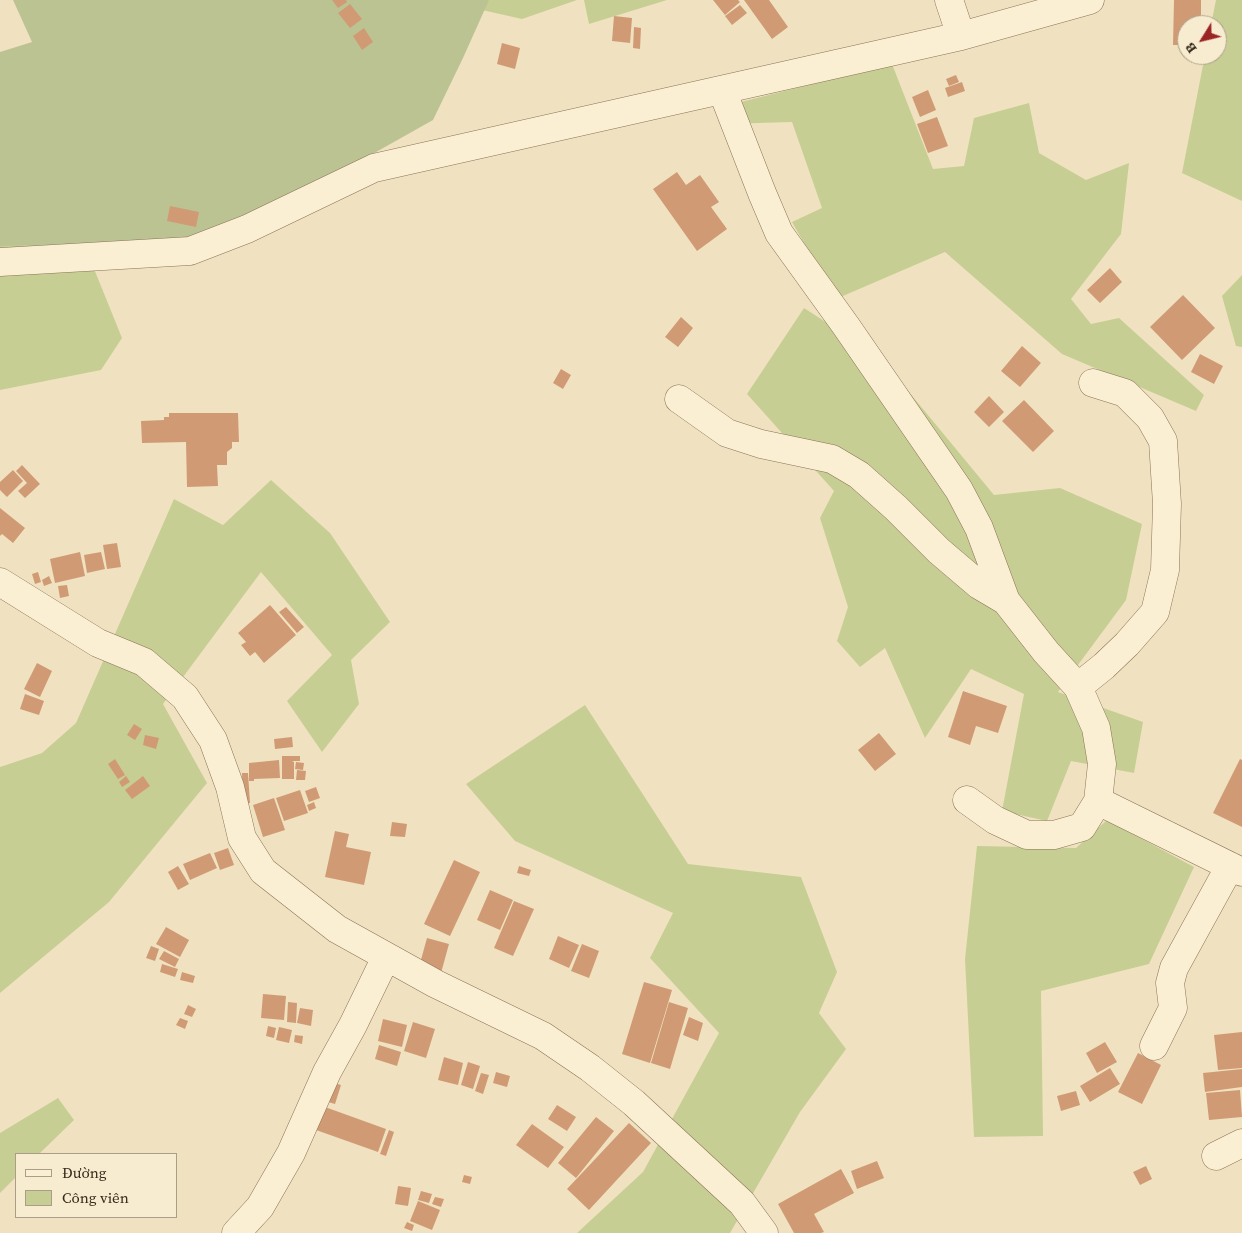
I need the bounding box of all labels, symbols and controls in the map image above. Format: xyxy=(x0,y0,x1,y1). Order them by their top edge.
north arrow xyxy=(1177,15,1227,65)
text: B xyxy=(1180,39,1201,58)
legend xyxy=(15,1153,178,1218)
text: Đường xyxy=(62,1162,107,1183)
text: Công viên xyxy=(62,1187,129,1208)

